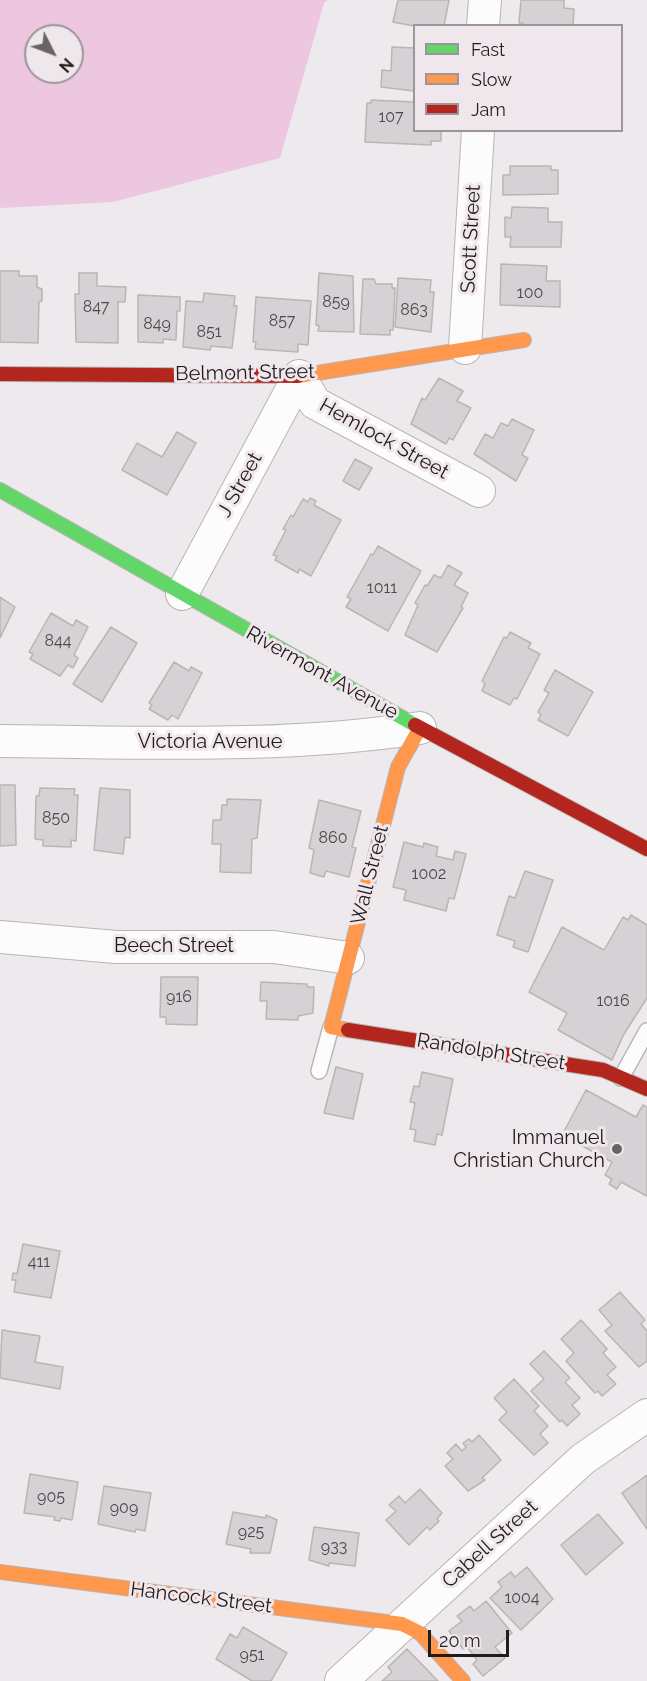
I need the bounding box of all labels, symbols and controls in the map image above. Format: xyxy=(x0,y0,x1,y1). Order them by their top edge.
north arrow xyxy=(24,24,84,84)
legend xyxy=(413,24,623,132)
text: Fast xyxy=(471,39,505,60)
text: N xyxy=(55,54,77,76)
text: Slow xyxy=(471,69,512,90)
text: Jam xyxy=(471,99,506,120)
house number: 107 xyxy=(378,107,404,127)
street label: Scott Street xyxy=(456,184,486,294)
house number: 100 xyxy=(517,283,543,303)
house number: 859 xyxy=(322,292,350,312)
house number: 847 xyxy=(83,297,109,317)
house number: 863 xyxy=(400,300,428,320)
house number: 857 xyxy=(269,311,295,331)
house number: 849 xyxy=(143,314,171,334)
house number: 851 xyxy=(196,322,222,342)
street label: Belmont Street xyxy=(175,360,315,386)
street label: Hemlock Street xyxy=(315,394,453,484)
street label: J Street xyxy=(212,448,268,522)
house number: 1011 xyxy=(367,578,397,598)
street label: Rivermont Avenue xyxy=(242,621,402,725)
house number: 844 xyxy=(45,631,71,651)
street label: Victoria Avenue xyxy=(138,730,282,754)
house number: 850 xyxy=(42,808,70,828)
street label: Wall Street xyxy=(346,823,394,927)
house number: 860 xyxy=(319,828,347,848)
house number: 1002 xyxy=(412,864,446,884)
street label: Beech Street xyxy=(114,934,234,958)
house number: 916 xyxy=(166,987,192,1007)
house number: 1016 xyxy=(596,991,630,1011)
street label: Randolph Street xyxy=(415,1028,567,1076)
place label: Immanuel Christian Church xyxy=(453,1126,605,1173)
marker: Immanuel Christian Church xyxy=(610,1142,624,1156)
house number: 411 xyxy=(28,1252,50,1272)
house number: 905 xyxy=(37,1487,65,1507)
street label: Cabell Street xyxy=(437,1495,543,1593)
house number: 909 xyxy=(110,1498,138,1518)
house number: 925 xyxy=(238,1522,264,1542)
house number: 933 xyxy=(321,1537,347,1557)
street label: Hancock Street xyxy=(129,1577,273,1619)
house number: 1004 xyxy=(504,1588,540,1608)
scale bar xyxy=(431,1618,512,1656)
text: 20 m xyxy=(439,1630,481,1651)
house number: 951 xyxy=(240,1645,264,1665)

